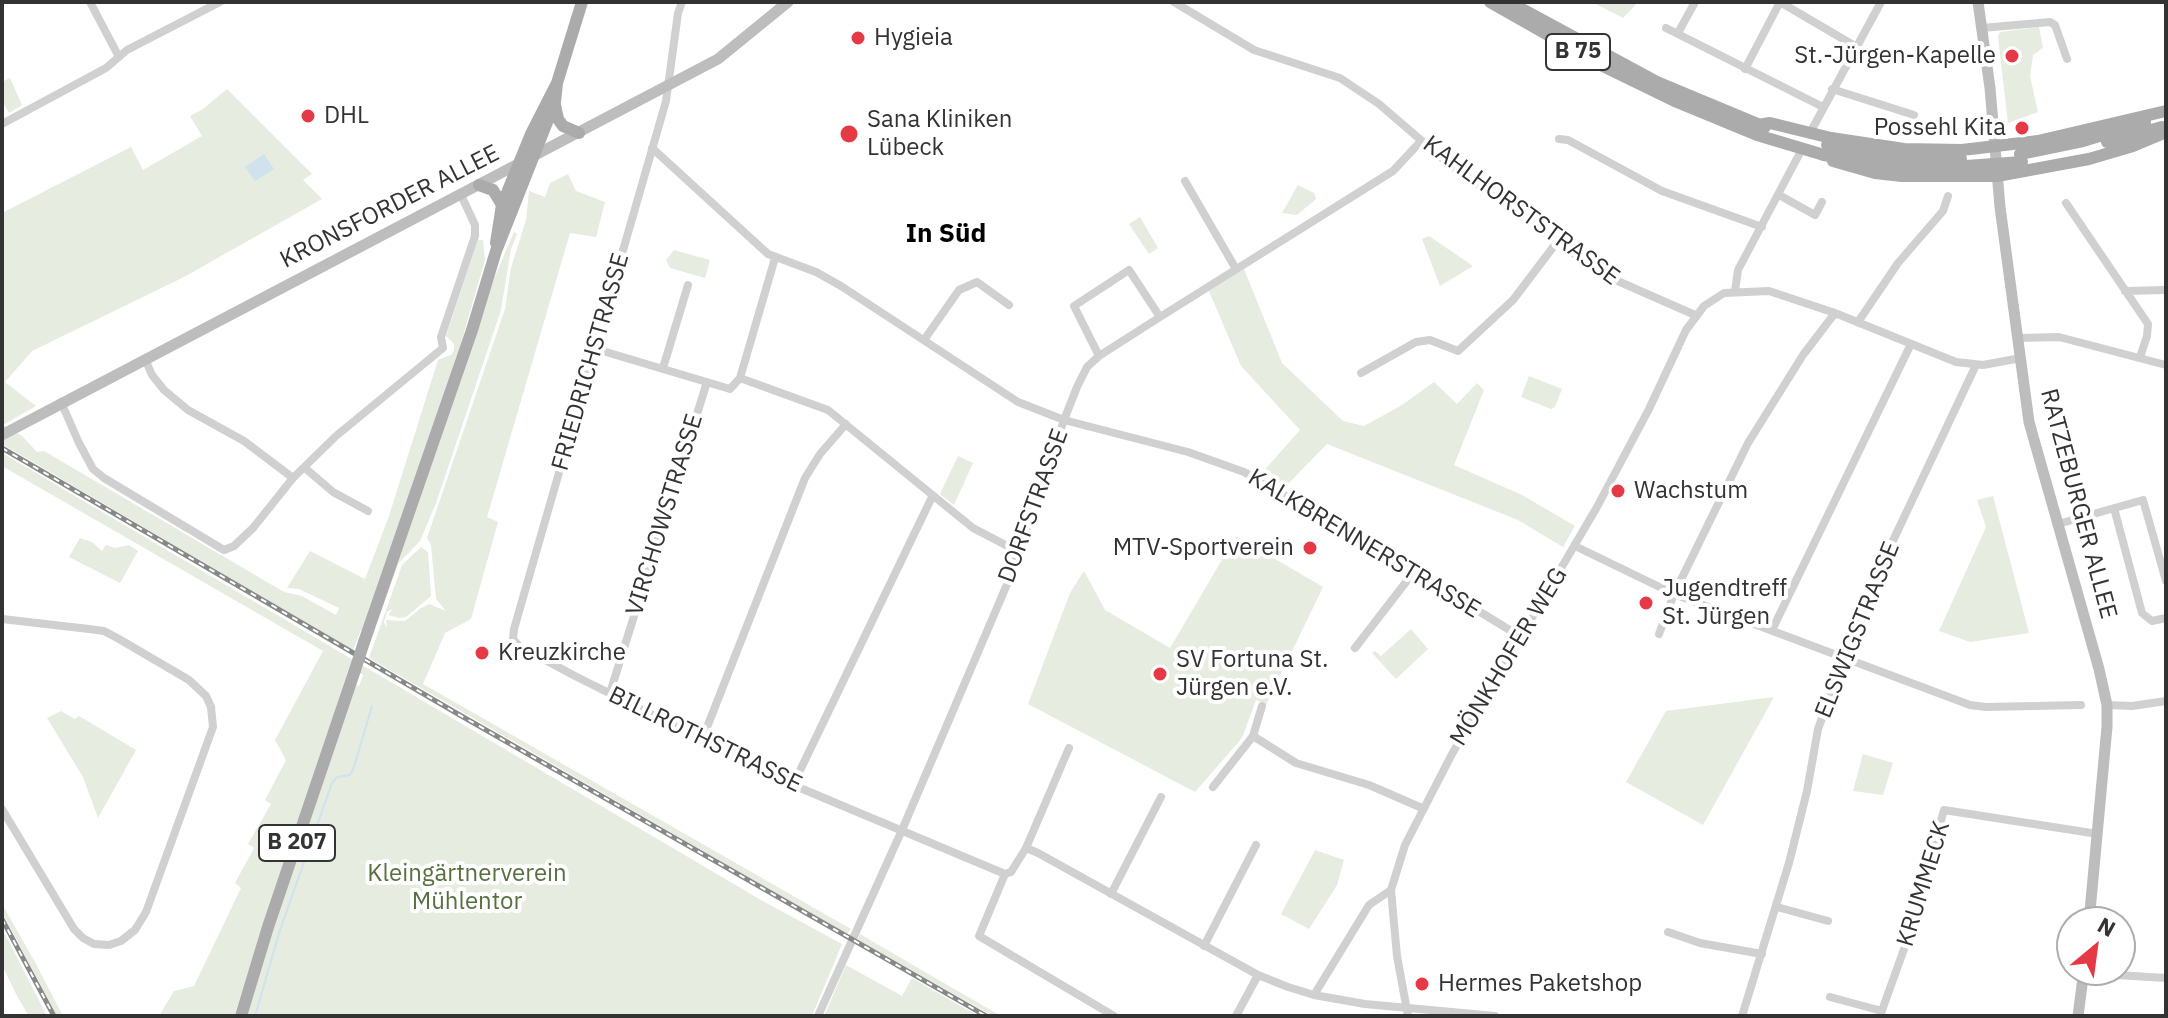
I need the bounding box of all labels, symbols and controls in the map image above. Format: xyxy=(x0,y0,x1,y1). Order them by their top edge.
place label: Hygieia xyxy=(874,24,953,52)
marker: Hygieia xyxy=(849,29,867,47)
road number: B 75 xyxy=(1546,34,1610,70)
place label: St.-Jürgen-Kapelle xyxy=(1794,42,1996,70)
marker: St.-Jürgen-Kapelle xyxy=(2003,47,2021,65)
place label: DHL xyxy=(324,102,369,130)
place label: Sana Kliniken Lübeck xyxy=(867,106,1012,162)
marker: DHL xyxy=(299,107,317,125)
place label: Possehl Kita xyxy=(1874,114,2006,142)
marker: Possehl Kita xyxy=(2013,119,2031,137)
marker: Sana Kliniken Lübeck xyxy=(838,123,860,145)
street label: KAHLHORSTSTRASSE xyxy=(1417,130,1625,292)
street label: KRONSFORDER ALLEE xyxy=(276,139,504,275)
district label: In Süd xyxy=(906,218,986,250)
street label: FRIEDRICHSTRASSE xyxy=(546,250,636,474)
street label: RATZEBURGER ALLEE xyxy=(2033,386,2123,622)
street label: VIRCHOWSTRASSE xyxy=(621,411,709,619)
street label: DORFSTRASSE xyxy=(993,425,1075,587)
street label: KALKBRENNERSTRASSE xyxy=(1243,463,1485,625)
place label: Wachstum xyxy=(1634,477,1748,505)
marker: Wachstum xyxy=(1609,482,1627,500)
place label: MTV-Sportverein xyxy=(1113,534,1294,562)
street label: ELSWIGSTRASSE xyxy=(1810,538,1906,722)
marker: MTV-Sportverein xyxy=(1301,539,1319,557)
street label: MÖNKHOFER WEG xyxy=(1444,563,1574,751)
place label: Jugendtreff St. Jürgen xyxy=(1662,575,1787,631)
marker: Jugendtreff St. Jürgen xyxy=(1637,594,1655,612)
place label: Kreuzkirche xyxy=(498,639,626,667)
marker: Kreuzkirche xyxy=(473,644,491,662)
place label: SV Fortuna St. Jürgen e.V. xyxy=(1176,646,1328,702)
marker: SV Fortuna St. Jürgen e.V. xyxy=(1151,665,1169,683)
street label: BILLROTHSTRASSE xyxy=(604,681,806,799)
street label: KRUMMECK xyxy=(1891,818,1957,950)
road number: B 207 xyxy=(259,825,335,861)
park label: Kleingärtnerverein Mühlentor xyxy=(367,860,567,916)
north arrow xyxy=(2056,906,2136,986)
text: N xyxy=(2093,910,2121,943)
place label: Hermes Paketshop xyxy=(1438,970,1642,998)
marker: Hermes Paketshop xyxy=(1413,975,1431,993)

